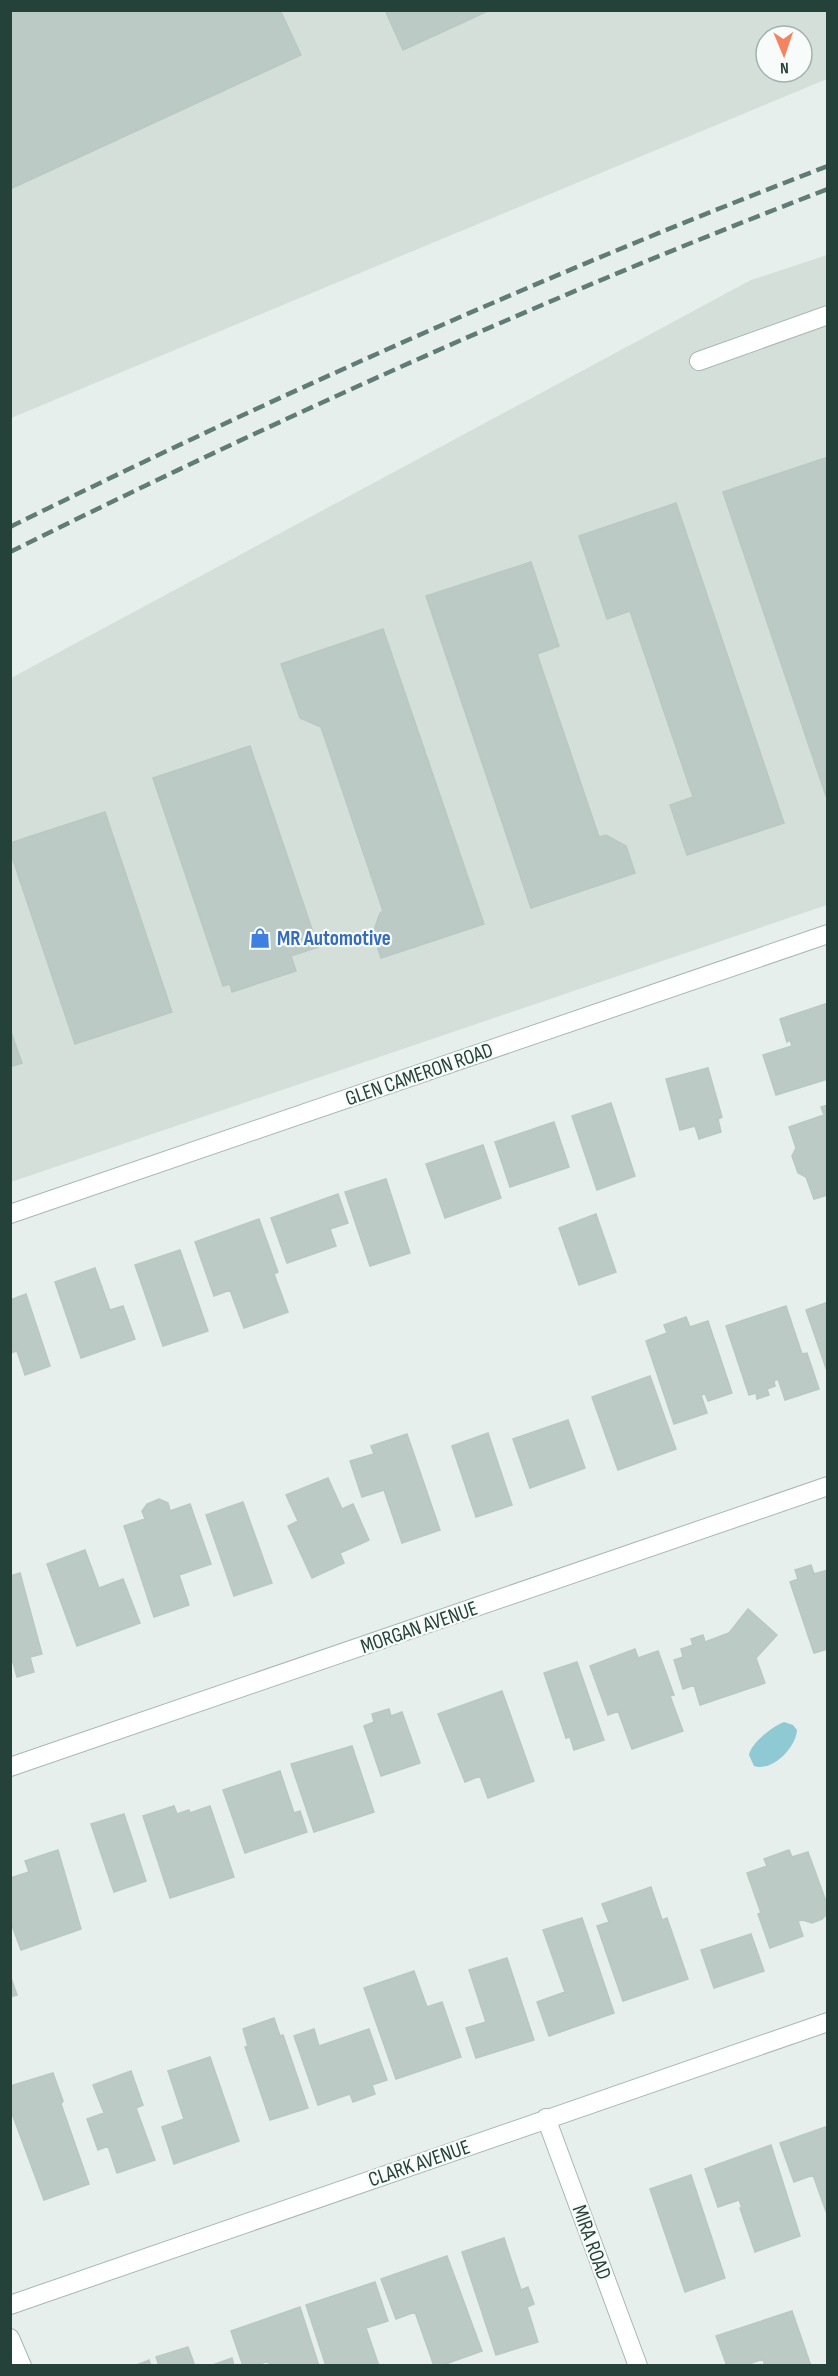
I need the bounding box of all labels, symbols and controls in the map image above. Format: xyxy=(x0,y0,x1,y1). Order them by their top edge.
north arrow xyxy=(754,24,814,84)
text: N xyxy=(780,58,789,77)
shop icon: MR Automotive xyxy=(248,926,272,950)
place label: MR Automotive xyxy=(277,926,391,951)
street label: GLEN CAMERON ROAD xyxy=(342,1038,496,1111)
street label: MORGAN AVENUE xyxy=(357,1596,481,1659)
street label: CLARK AVENUE xyxy=(365,2134,473,2193)
street label: MIRA ROAD xyxy=(566,2201,617,2283)

